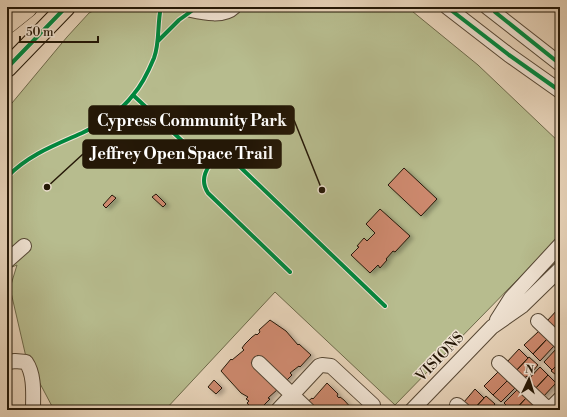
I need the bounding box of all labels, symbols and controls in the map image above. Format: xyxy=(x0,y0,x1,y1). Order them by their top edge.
scale bar xyxy=(20,18,98,44)
text: 50 m xyxy=(26,25,54,40)
callout: Cypress Community Park xyxy=(89,106,294,134)
text: Cypress Community Park xyxy=(97,111,288,131)
callout: Jeffrey Open Space Trail xyxy=(83,140,281,168)
text: Jeffrey Open Space Trail xyxy=(89,144,274,164)
street label: VISIONS xyxy=(411,328,468,387)
north arrow xyxy=(509,359,549,399)
text: N xyxy=(525,363,535,377)

